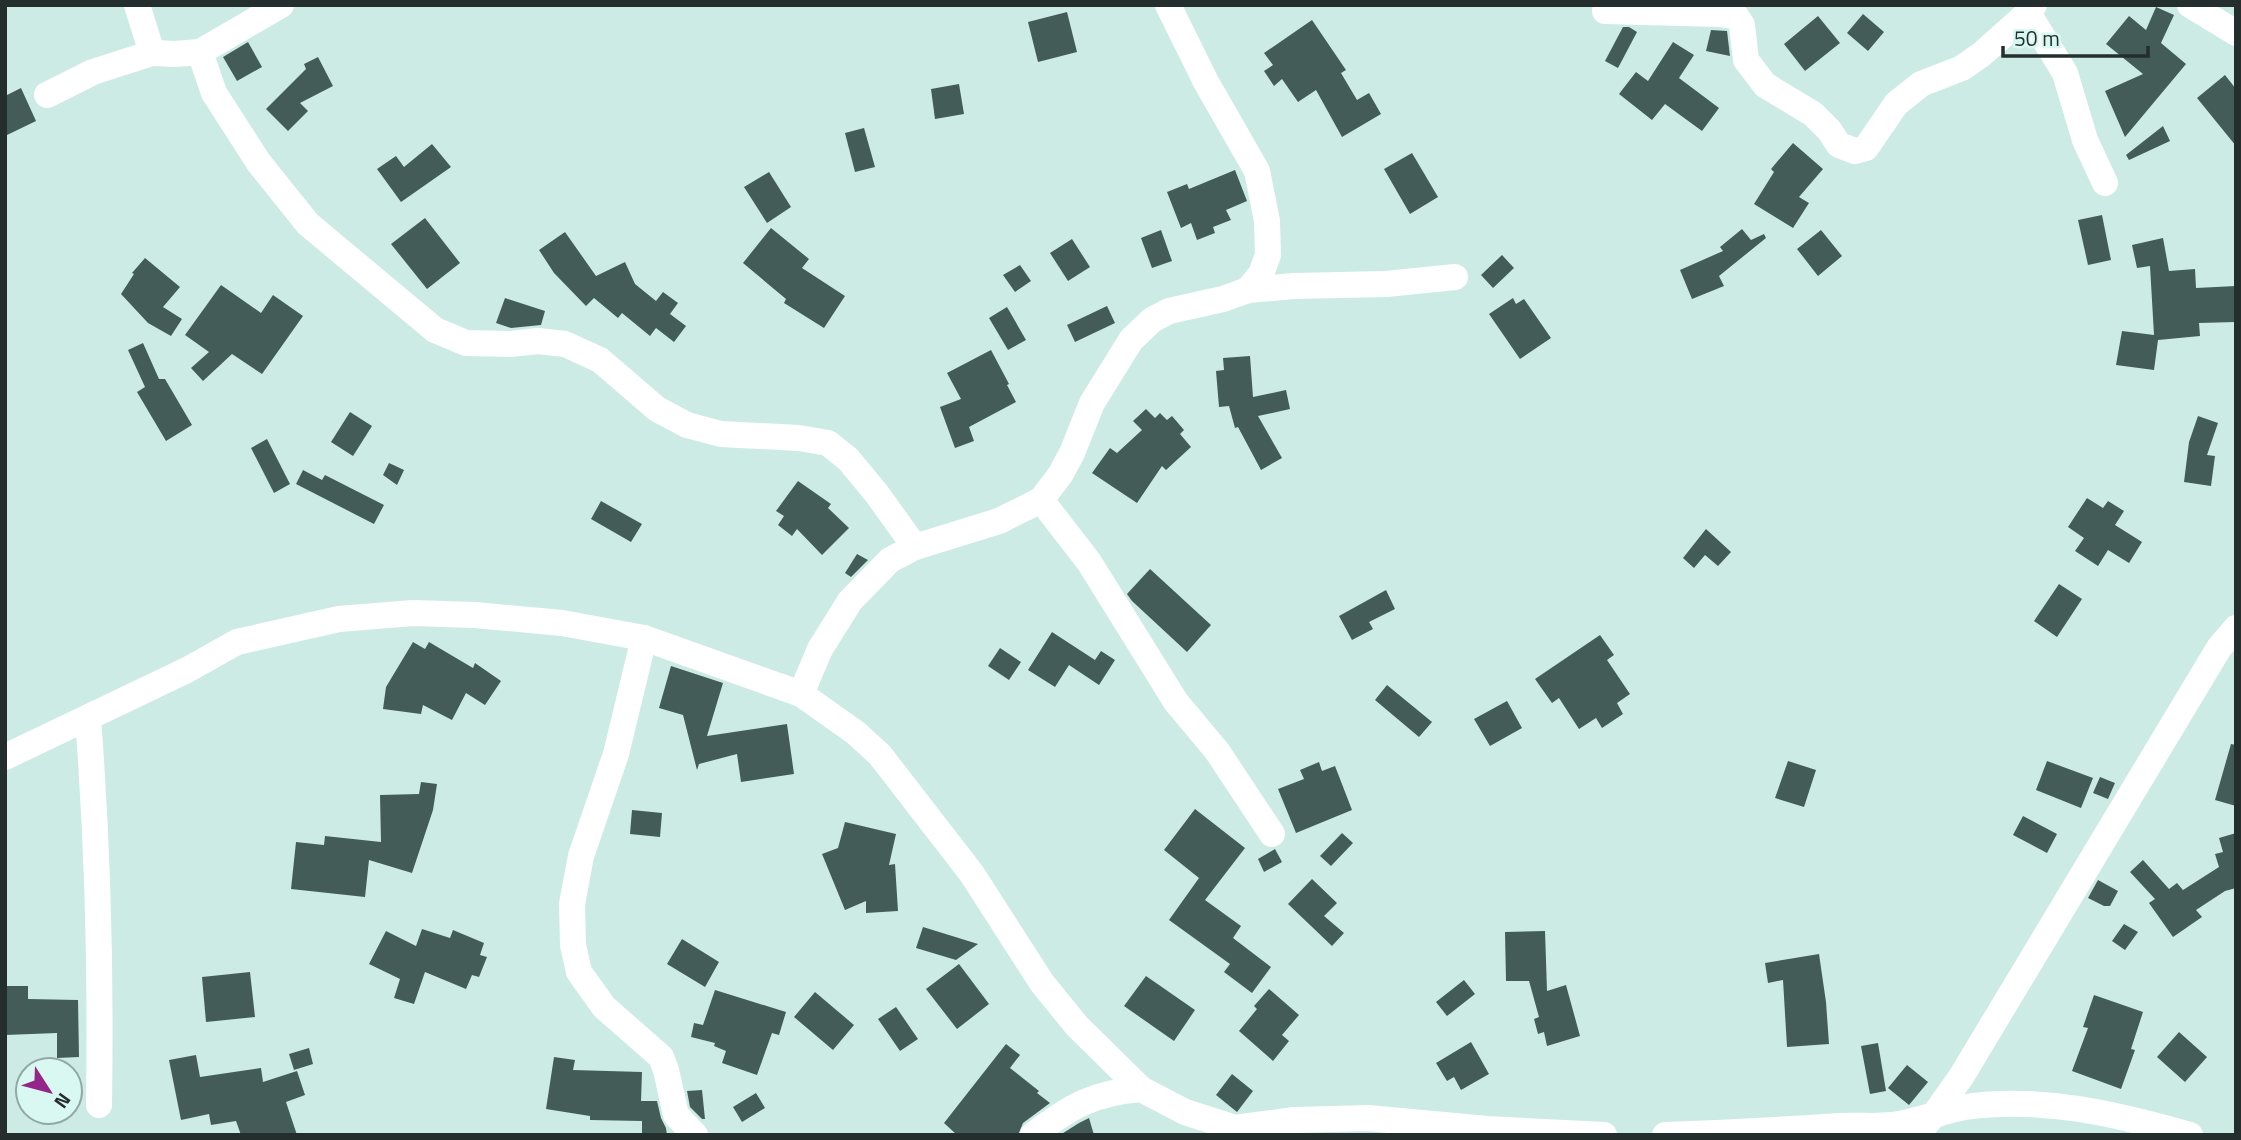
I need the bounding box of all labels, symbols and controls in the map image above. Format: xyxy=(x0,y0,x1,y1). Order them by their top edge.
scale bar xyxy=(2003,14,2148,58)
text: 50 m xyxy=(2014,22,2060,54)
north arrow xyxy=(14,1056,84,1126)
text: N xyxy=(48,1087,79,1115)

